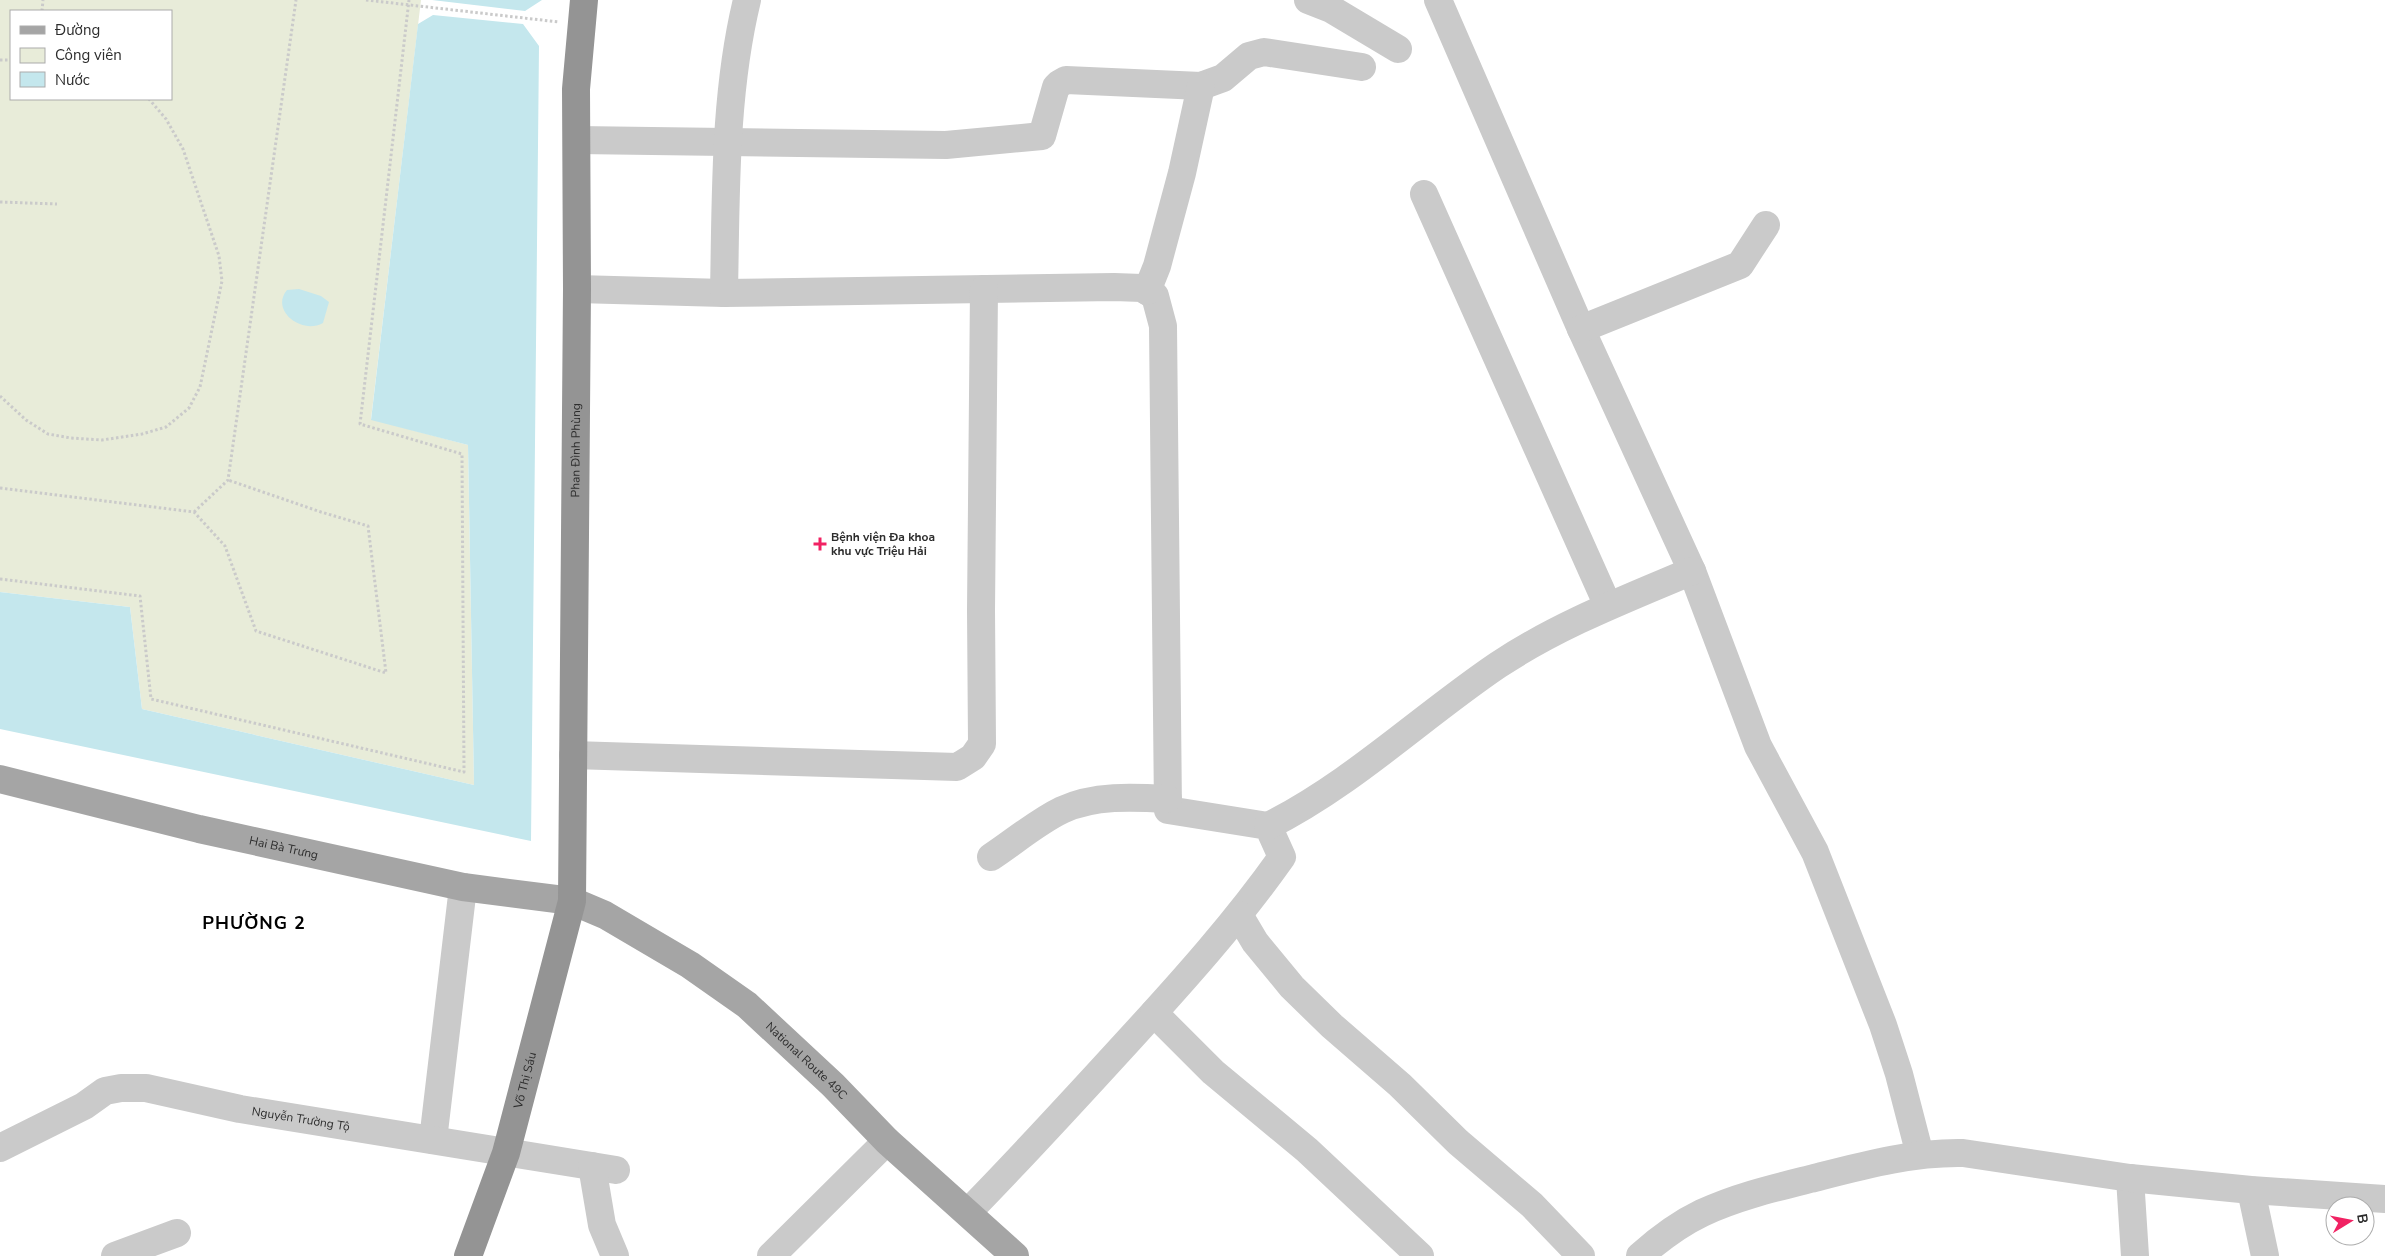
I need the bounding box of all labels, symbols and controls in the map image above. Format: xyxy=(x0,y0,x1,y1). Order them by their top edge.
legend xyxy=(10,10,172,100)
text: Đường xyxy=(54,20,100,40)
text: Công viên xyxy=(55,45,122,65)
text: Nước xyxy=(55,70,90,90)
street label: Phan Đình Phùng xyxy=(567,403,584,497)
place label: Bệnh viện Đa khoa khu vực Triệu Hải xyxy=(831,529,935,559)
marker: Bệnh viện Đa khoa khu vực Triệu Hải xyxy=(813,537,827,551)
street label: Hai Bà Trưng xyxy=(248,832,320,863)
district label: PHƯỜNG 2 xyxy=(202,911,306,935)
street label: National Route 49C xyxy=(762,1018,851,1103)
street label: Võ Thị Sáu xyxy=(510,1050,540,1111)
street label: Nguyễn Trường Tộ xyxy=(251,1103,351,1135)
north arrow xyxy=(2325,1196,2375,1246)
text: B xyxy=(2352,1212,2373,1225)

